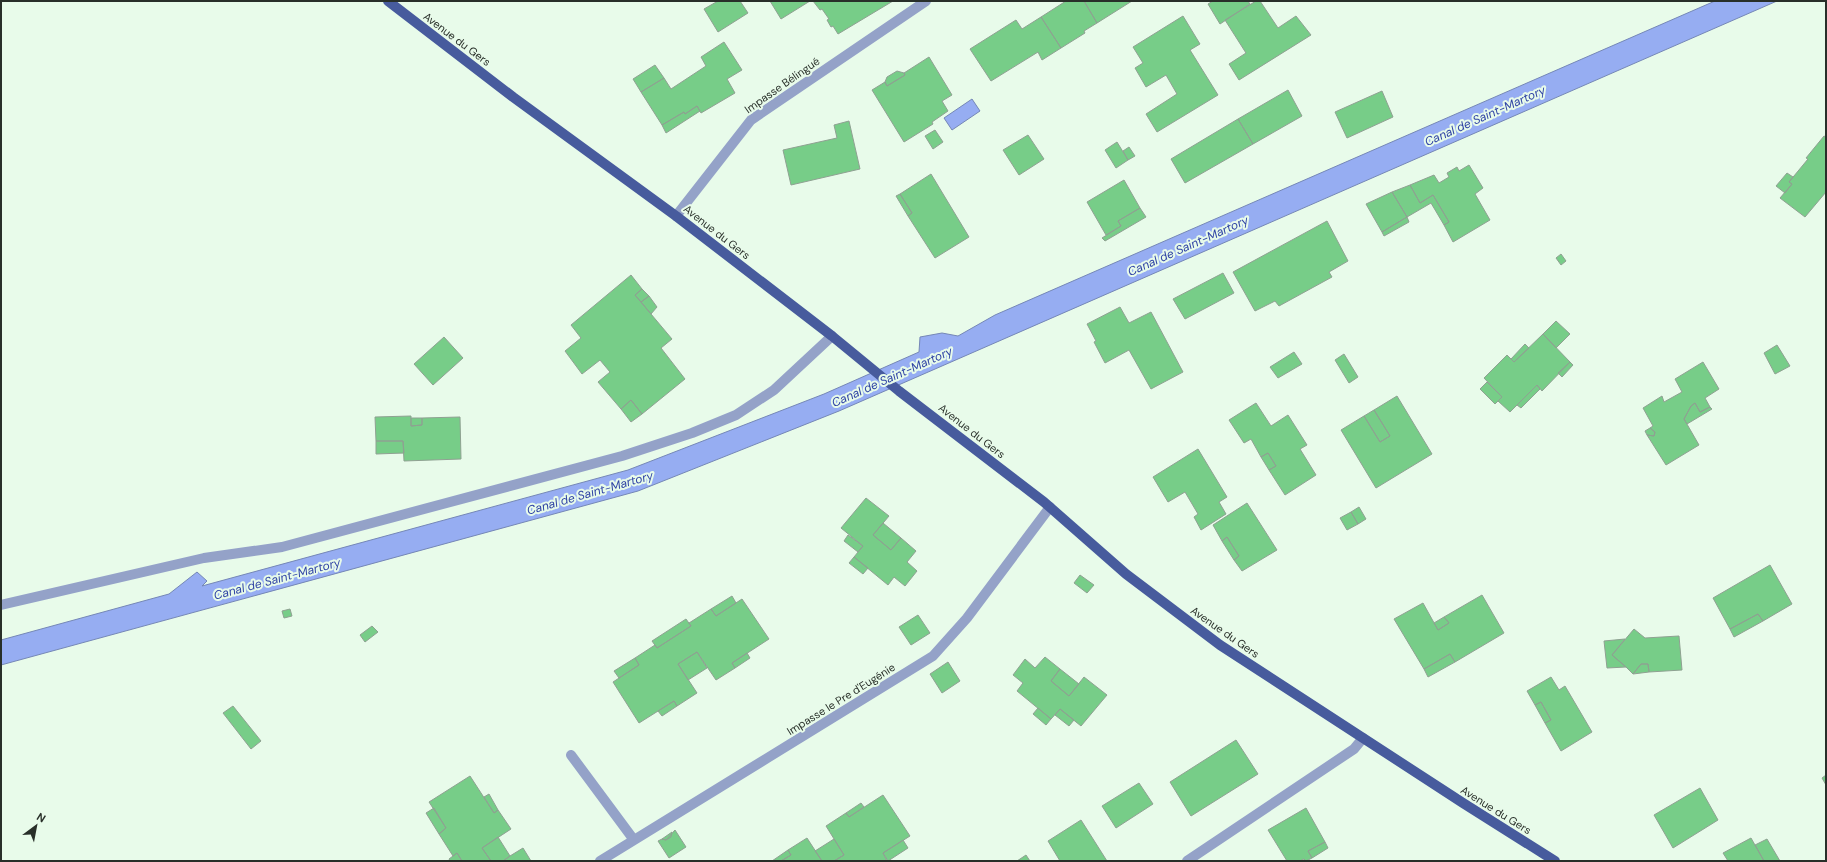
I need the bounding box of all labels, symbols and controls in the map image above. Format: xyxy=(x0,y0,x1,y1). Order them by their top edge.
street label: Avenue du Gers xyxy=(421,9,493,69)
street label: Impasse Bélingué xyxy=(742,54,822,116)
water label: Canal de Saint-Martory xyxy=(1422,82,1548,150)
street label: Avenue du Gers xyxy=(681,202,753,262)
water label: Canal de Saint-Martory xyxy=(1125,212,1251,280)
water label: Canal de Saint-Martory xyxy=(829,343,955,411)
street label: Avenue du Gers xyxy=(936,401,1008,461)
water label: Canal de Saint-Martory xyxy=(525,467,655,519)
water label: Canal de Saint-Martory xyxy=(212,554,342,604)
street label: Avenue du Gers xyxy=(1188,603,1262,661)
street label: Impasse le Pre d'Eugénie xyxy=(784,660,898,738)
street label: Avenue du Gers xyxy=(1458,783,1534,837)
north arrow xyxy=(16,806,56,846)
text: N xyxy=(34,809,48,826)

